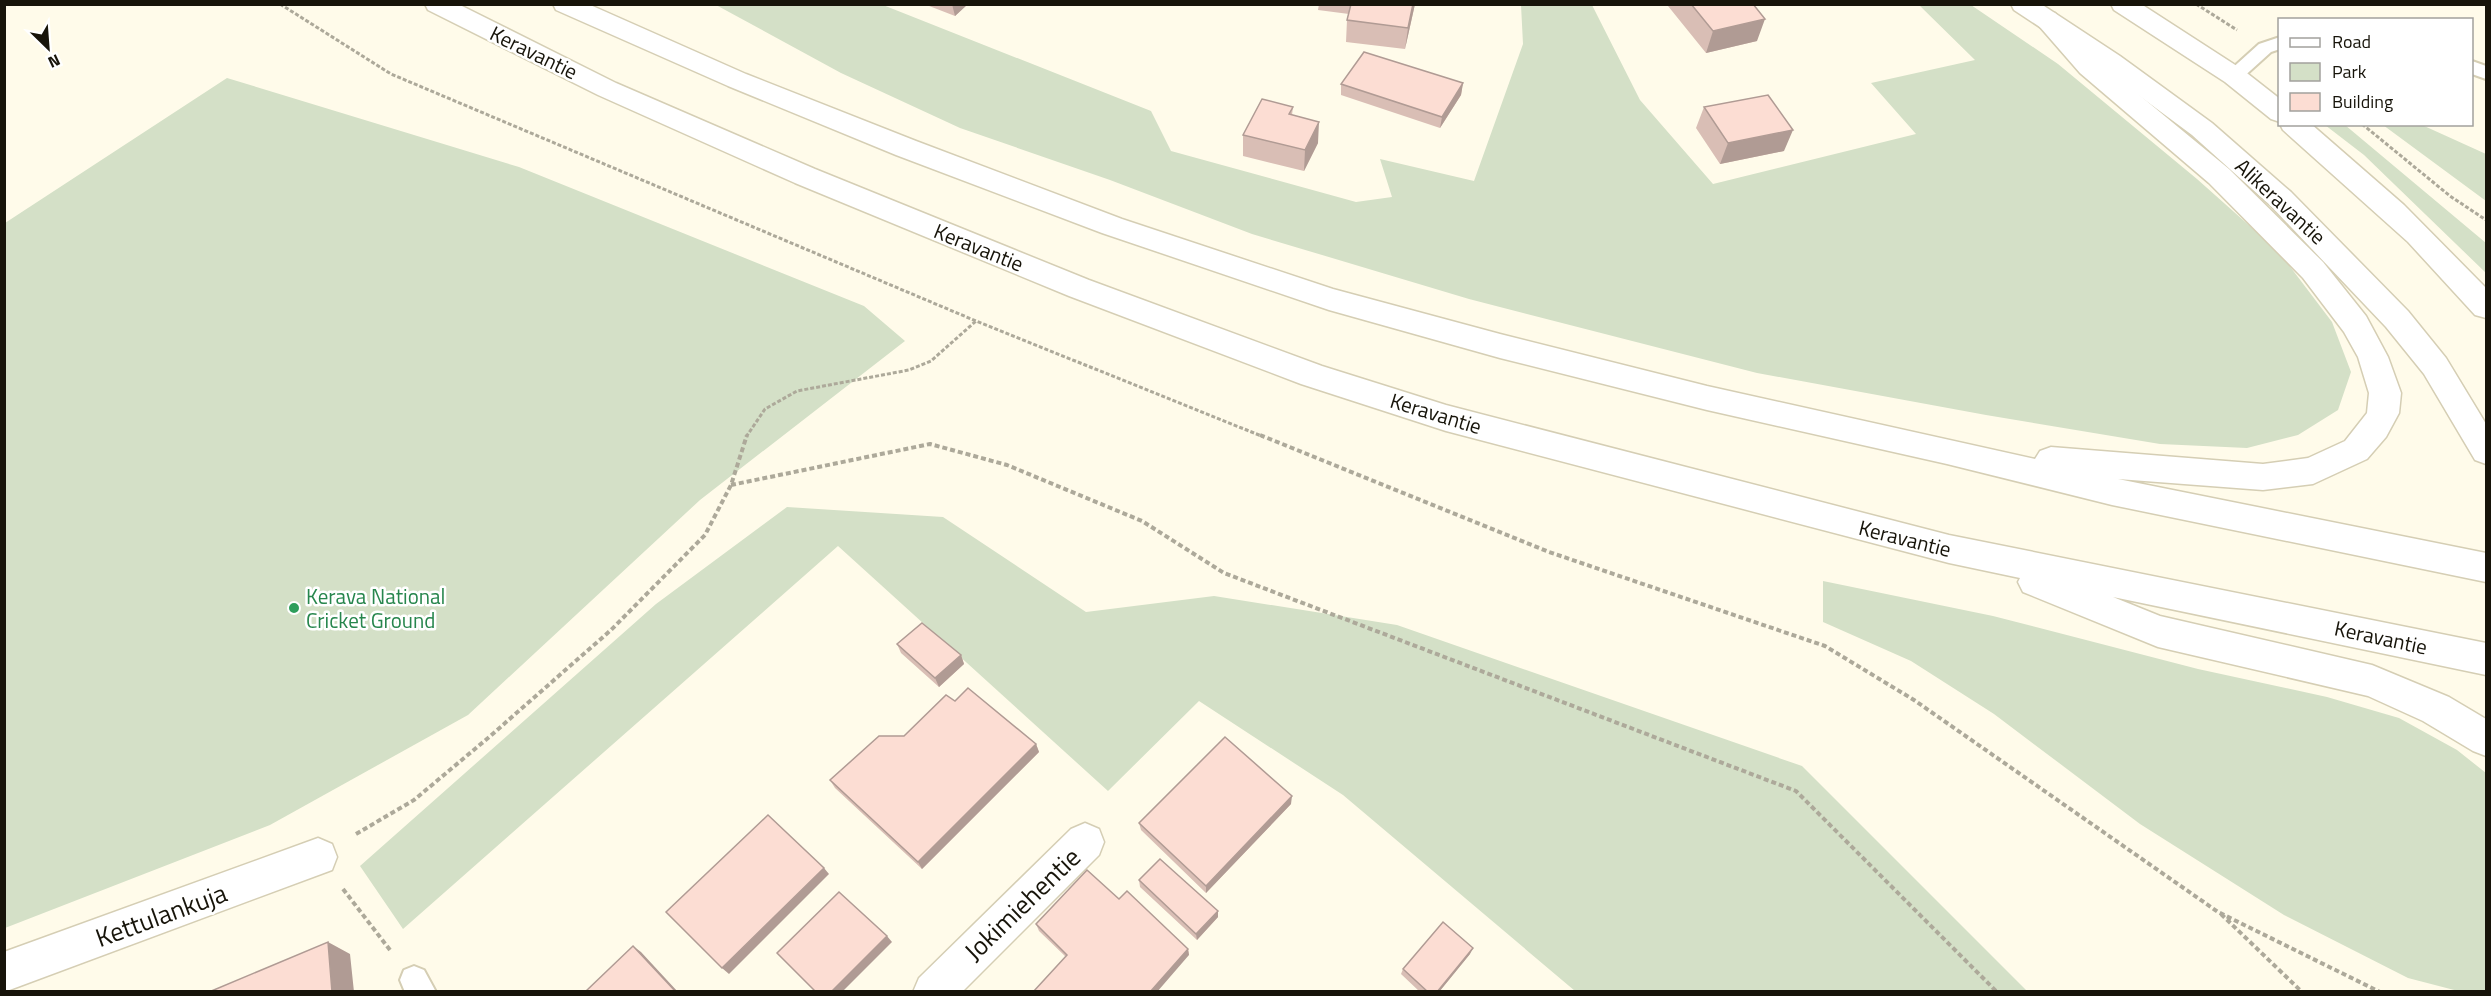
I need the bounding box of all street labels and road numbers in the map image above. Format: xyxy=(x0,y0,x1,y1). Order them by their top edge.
street label: Keravantie xyxy=(485,17,583,87)
street label: Alikeravantie xyxy=(2228,150,2334,252)
street label: Keravantie xyxy=(929,215,1029,279)
street label: Keravantie xyxy=(1386,384,1486,442)
street label: Keravantie xyxy=(1855,511,1955,565)
street label: Keravantie xyxy=(2332,612,2430,662)
street label: Jokimiehentie xyxy=(955,838,1089,970)
street label: Kettulankuja xyxy=(90,873,232,957)

